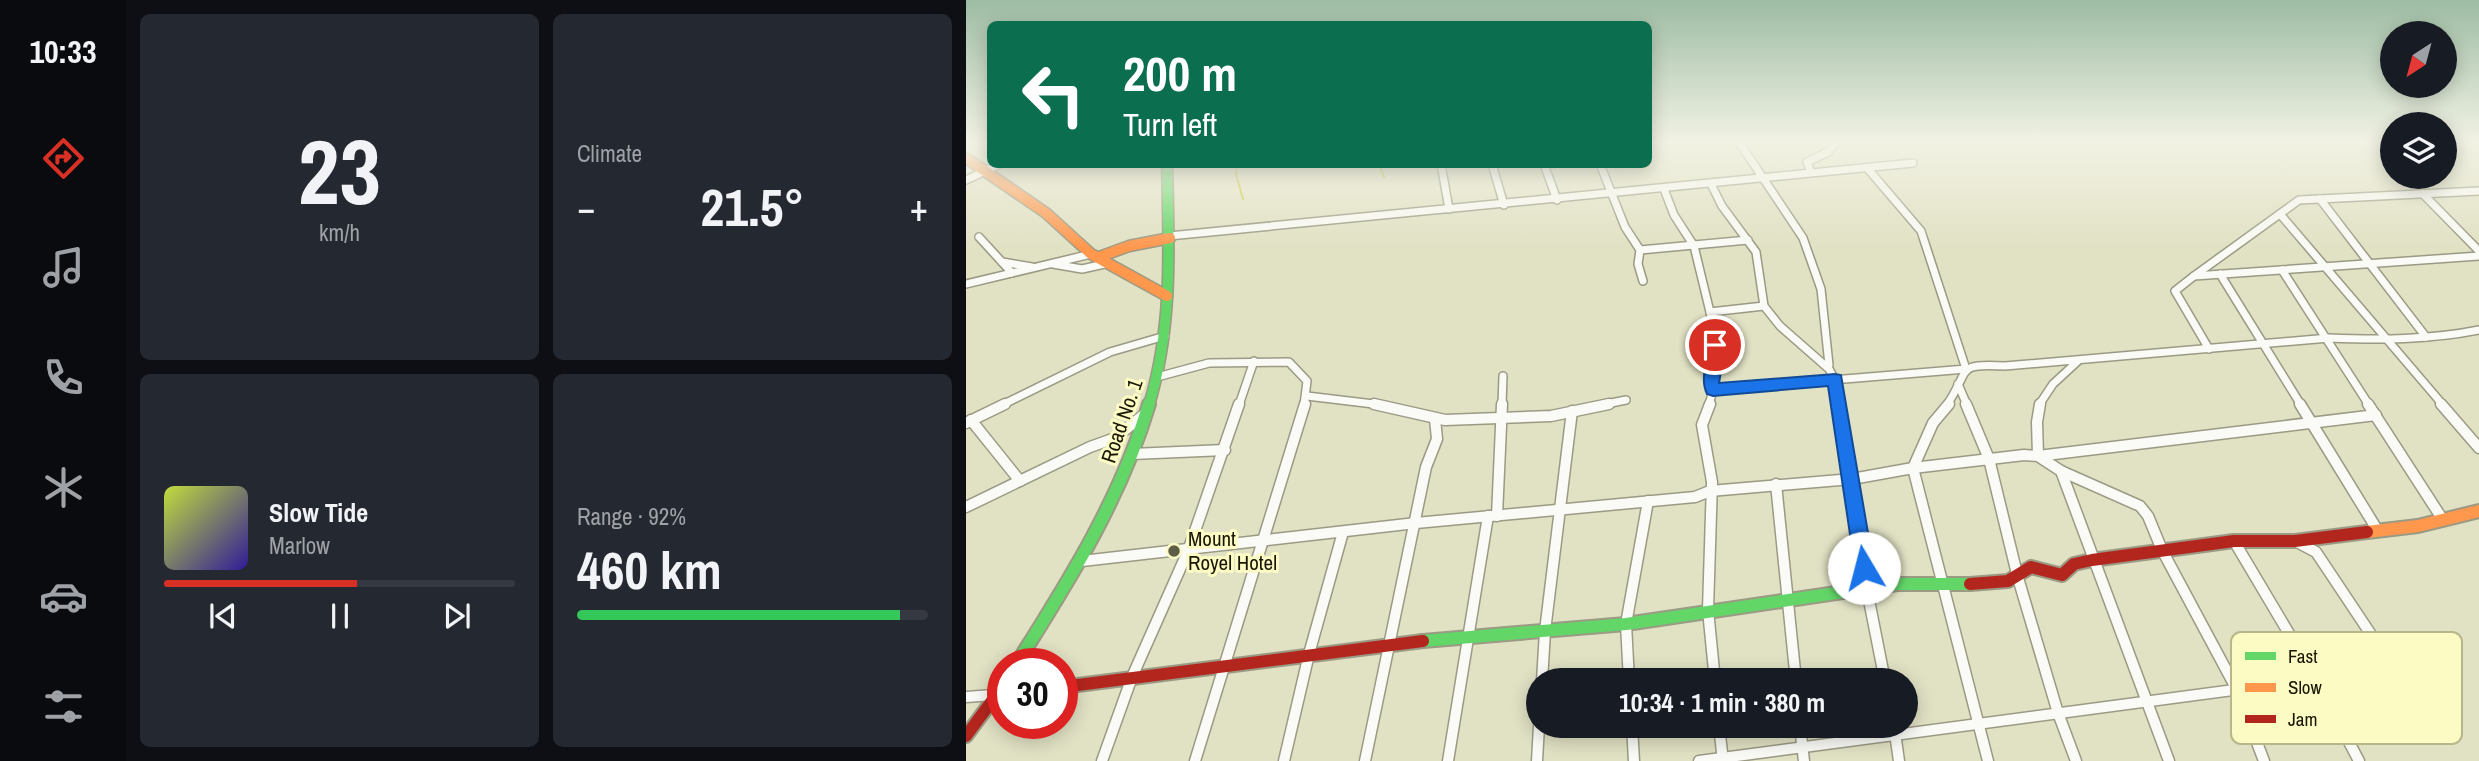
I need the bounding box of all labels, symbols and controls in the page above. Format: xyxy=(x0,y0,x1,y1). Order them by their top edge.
north arrow xyxy=(2380,21,2457,98)
map controls xyxy=(2380,21,2457,189)
text: 10:33 xyxy=(29,30,97,73)
text: 200 m xyxy=(1123,40,1237,106)
icon: left xyxy=(1008,49,1099,140)
text: Turn left xyxy=(1123,103,1217,146)
text: 23 xyxy=(298,110,381,232)
button: layers xyxy=(2380,112,2457,189)
icon: directions xyxy=(39,134,88,183)
text: Climate xyxy=(577,138,642,169)
text: 21.5° xyxy=(701,172,804,242)
text: − xyxy=(577,182,595,233)
text: + xyxy=(910,182,928,233)
text: km/h xyxy=(319,217,360,248)
icon: music xyxy=(39,243,88,292)
pin xyxy=(1685,315,1745,375)
icon: arrive xyxy=(1696,326,1734,364)
icon: phone xyxy=(39,353,88,402)
street label: Road No. 1 xyxy=(1094,375,1150,467)
icon: climate xyxy=(39,463,88,512)
text: Slow Tide xyxy=(269,495,368,530)
text: Range · 92% xyxy=(577,501,686,532)
place label: Mount Royel Hotel xyxy=(1188,524,1277,577)
text: Marlow xyxy=(269,530,330,561)
position arrow xyxy=(1827,531,1901,605)
text: 460 km xyxy=(577,535,722,605)
marker: Mount Royel Hotel xyxy=(1166,543,1182,559)
icon: car xyxy=(39,572,88,621)
icon: previous xyxy=(204,597,242,635)
icon: pause xyxy=(321,597,359,635)
icon: next xyxy=(438,597,476,635)
legend xyxy=(2231,632,2462,744)
text: Fast xyxy=(2288,643,2318,669)
speed limit sign: 30 xyxy=(987,648,1078,739)
text: Slow xyxy=(2288,674,2323,700)
icon: filters xyxy=(39,682,88,731)
text: 10:34 · 1 min · 380 m xyxy=(1619,685,1825,720)
text: Jam xyxy=(2288,706,2317,732)

